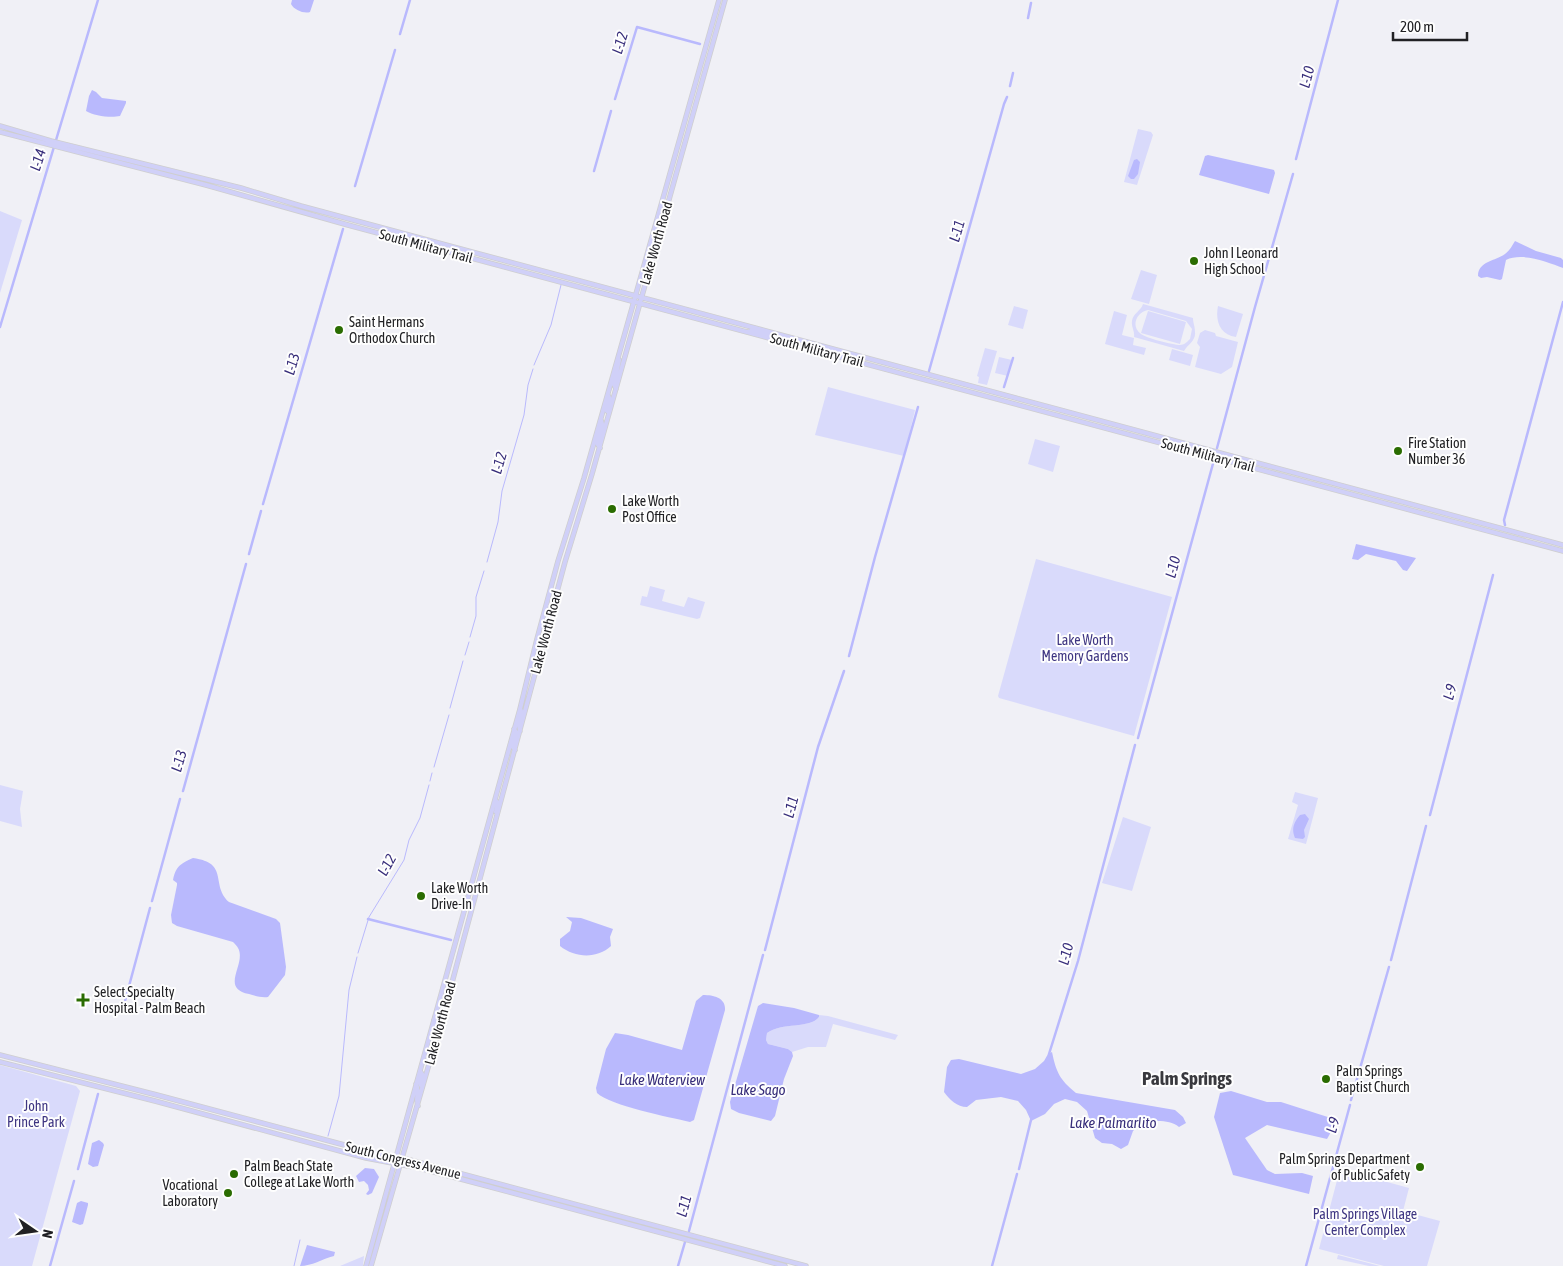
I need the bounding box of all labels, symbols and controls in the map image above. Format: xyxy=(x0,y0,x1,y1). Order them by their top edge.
scale bar xyxy=(1393,10,1467,42)
text: 200 m xyxy=(1400,18,1434,35)
water label: L-12 xyxy=(608,30,631,56)
water label: L-10 xyxy=(1295,64,1318,90)
water label: L-14 xyxy=(26,147,49,173)
street label: Lake Worth Road xyxy=(636,200,676,286)
water label: L-11 xyxy=(945,218,968,244)
street label: South Military Trail xyxy=(377,226,475,266)
place label: John I Leonard High School xyxy=(1204,245,1278,277)
marker: John I Leonard High School xyxy=(1188,255,1200,267)
place label: Saint Hermans Orthodox Church xyxy=(349,314,435,346)
marker: Saint Hermans Orthodox Church xyxy=(333,324,345,336)
street label: South Military Trail xyxy=(768,330,866,370)
water label: L-13 xyxy=(280,351,303,377)
street label: South Military Trail xyxy=(1159,435,1257,475)
place label: Fire Station Number 36 xyxy=(1408,435,1466,467)
marker: Fire Station Number 36 xyxy=(1392,445,1404,457)
water label: L-12 xyxy=(487,450,510,476)
place label: Lake Worth Post Office xyxy=(622,493,679,525)
marker: Lake Worth Post Office xyxy=(606,503,618,515)
water label: L-10 xyxy=(1161,554,1184,580)
street label: Lake Worth Road xyxy=(527,588,565,676)
park label: Lake Worth Memory Gardens xyxy=(1042,632,1129,664)
water label: L-9 xyxy=(1439,682,1460,702)
water label: L-13 xyxy=(167,748,190,774)
water label: L-11 xyxy=(779,794,802,820)
water label: L-12 xyxy=(374,851,399,879)
place label: Lake Worth Drive-In xyxy=(431,880,488,912)
marker: Lake Worth Drive-In xyxy=(415,890,427,902)
water label: L-10 xyxy=(1054,941,1077,967)
street label: Lake Worth Road xyxy=(421,979,459,1067)
place label: Select Specialty Hospital - Palm Beach xyxy=(94,984,205,1016)
marker: Select Specialty Hospital - Palm Beach xyxy=(76,993,90,1007)
place label: Palm Springs Baptist Church xyxy=(1336,1063,1410,1095)
district label: Palm Springs xyxy=(1142,1067,1232,1089)
water label: Lake Waterview xyxy=(619,1071,706,1088)
marker: Palm Springs Baptist Church xyxy=(1320,1073,1332,1085)
water label: Lake Sago xyxy=(730,1081,786,1098)
park label: John Prince Park xyxy=(7,1098,65,1130)
water label: Lake Palmarlito xyxy=(1070,1114,1156,1131)
water label: L-9 xyxy=(1322,1115,1343,1135)
street label: South Congress Avenue xyxy=(343,1138,463,1182)
place label: Palm Springs Department of Public Safety xyxy=(1279,1151,1410,1183)
place label: Palm Beach State College at Lake Worth xyxy=(244,1158,354,1190)
marker: Palm Springs Department of Public Safety xyxy=(1414,1161,1426,1173)
marker: Palm Beach State College at Lake Worth xyxy=(228,1168,240,1180)
place label: Vocational Laboratory xyxy=(162,1177,218,1209)
marker: Vocational Laboratory xyxy=(222,1187,234,1199)
water label: L-11 xyxy=(672,1193,695,1219)
north arrow xyxy=(10,1206,60,1256)
park label: Palm Springs Village Center Complex xyxy=(1313,1206,1417,1238)
text: N xyxy=(39,1228,56,1240)

